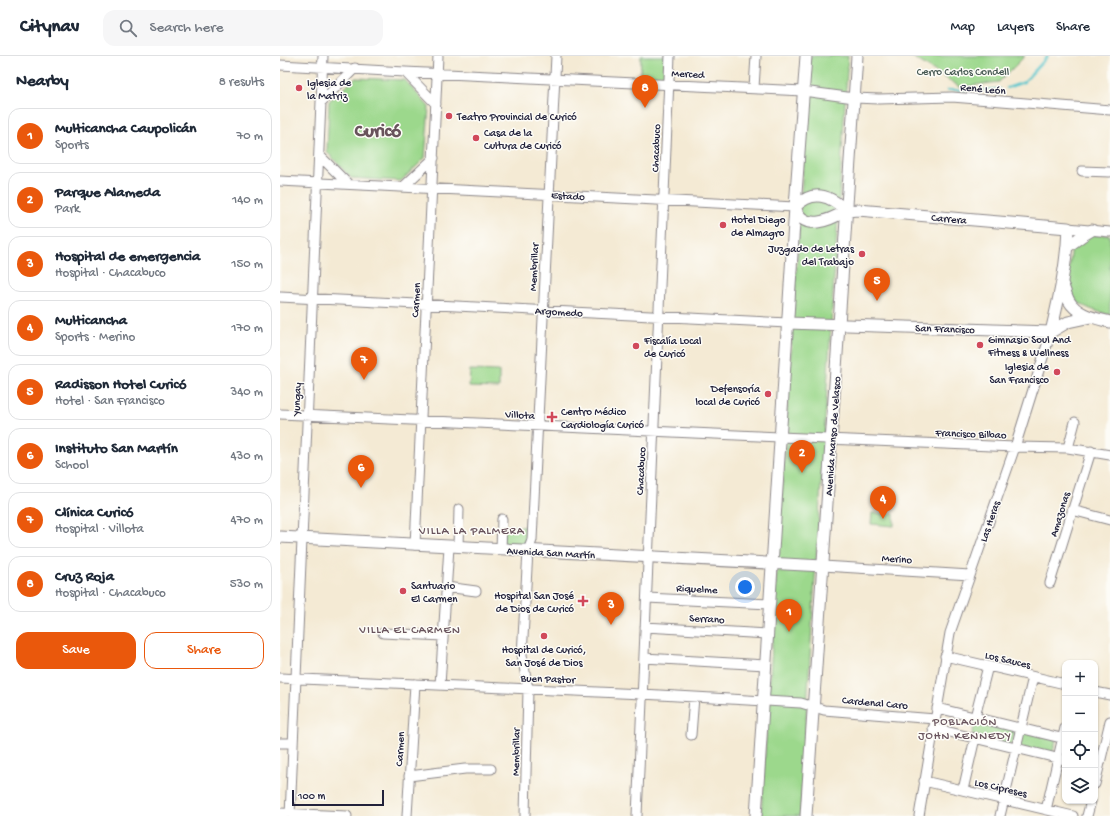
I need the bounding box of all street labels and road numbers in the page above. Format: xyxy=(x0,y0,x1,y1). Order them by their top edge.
street label: Merced xyxy=(671,68,706,82)
street label: René León xyxy=(960,82,1007,98)
street label: Chacabuco xyxy=(650,123,664,172)
street label: Estado xyxy=(551,190,585,204)
street label: Carrera xyxy=(931,212,968,228)
street label: Membrillar xyxy=(528,242,542,291)
street label: Carmen xyxy=(410,282,424,318)
street label: Argomedo xyxy=(535,306,583,320)
street label: San Francisco xyxy=(915,323,975,337)
street label: Avenida Manso de Velasco xyxy=(824,376,844,496)
street label: Yungay xyxy=(291,382,305,417)
street label: Villota xyxy=(504,409,536,423)
street label: Francisco Bilbao xyxy=(934,428,1007,442)
street label: Chacabuco xyxy=(635,446,649,496)
street label: Amazonas xyxy=(1048,490,1074,539)
street label: Las Heras xyxy=(978,499,1004,544)
street label: Avenida San Martín xyxy=(506,546,596,562)
street label: Merino xyxy=(881,553,913,567)
street label: Riquelme xyxy=(676,583,718,597)
street label: Serrano xyxy=(689,613,725,627)
street label: Los Sauces xyxy=(984,650,1032,672)
street label: Buen Pastor xyxy=(519,673,577,687)
street label: Cardenal Caro xyxy=(841,695,909,713)
street label: Membrillar xyxy=(511,727,523,776)
street label: Carmen xyxy=(394,731,408,767)
street label: Los Cipreses xyxy=(973,777,1029,801)

